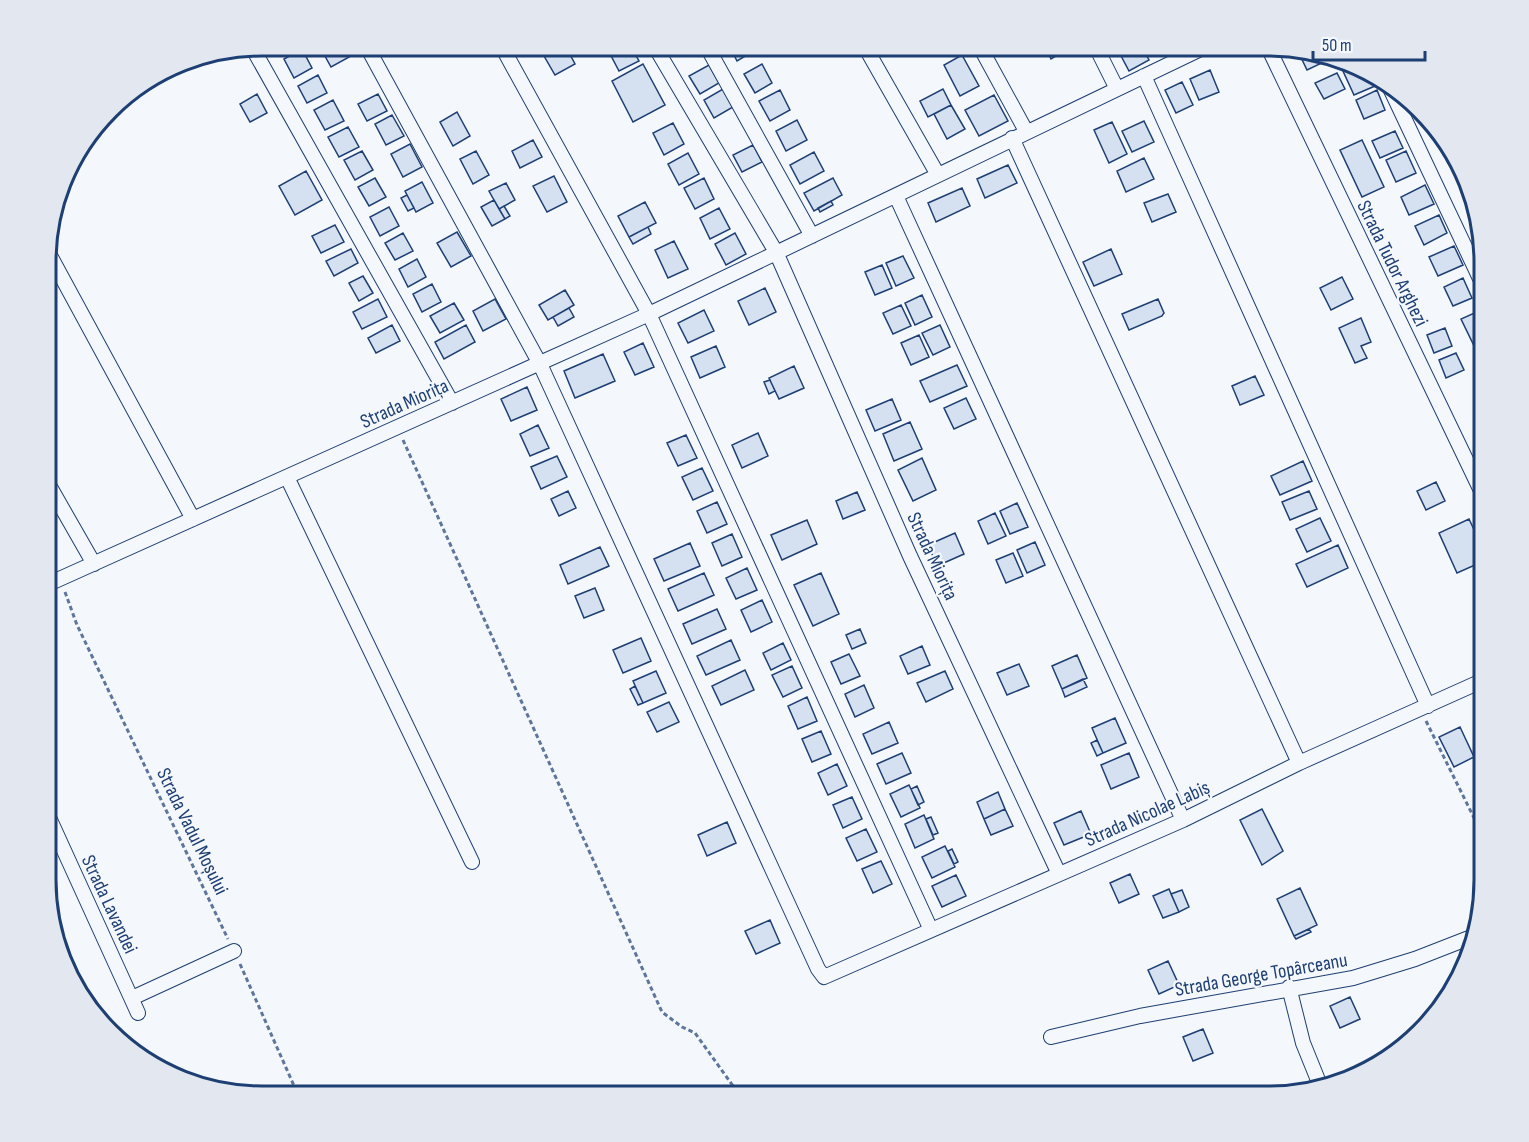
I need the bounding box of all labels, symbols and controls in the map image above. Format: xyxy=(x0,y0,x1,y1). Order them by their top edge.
scale bar xyxy=(1313,24,1426,62)
text: 50 m xyxy=(1322,35,1352,56)
street label: Strada Tudor Arghezi xyxy=(1351,197,1433,330)
street label: Strada Miorița xyxy=(357,374,452,434)
street label: Strada Miorița xyxy=(901,509,963,604)
street label: Strada Vadul Moșului xyxy=(151,764,233,899)
street label: Strada Nicolae Labiș xyxy=(1081,776,1214,852)
street label: Strada Lavandei xyxy=(76,851,142,957)
street label: Strada George Topârceanu xyxy=(1173,948,1349,1002)

